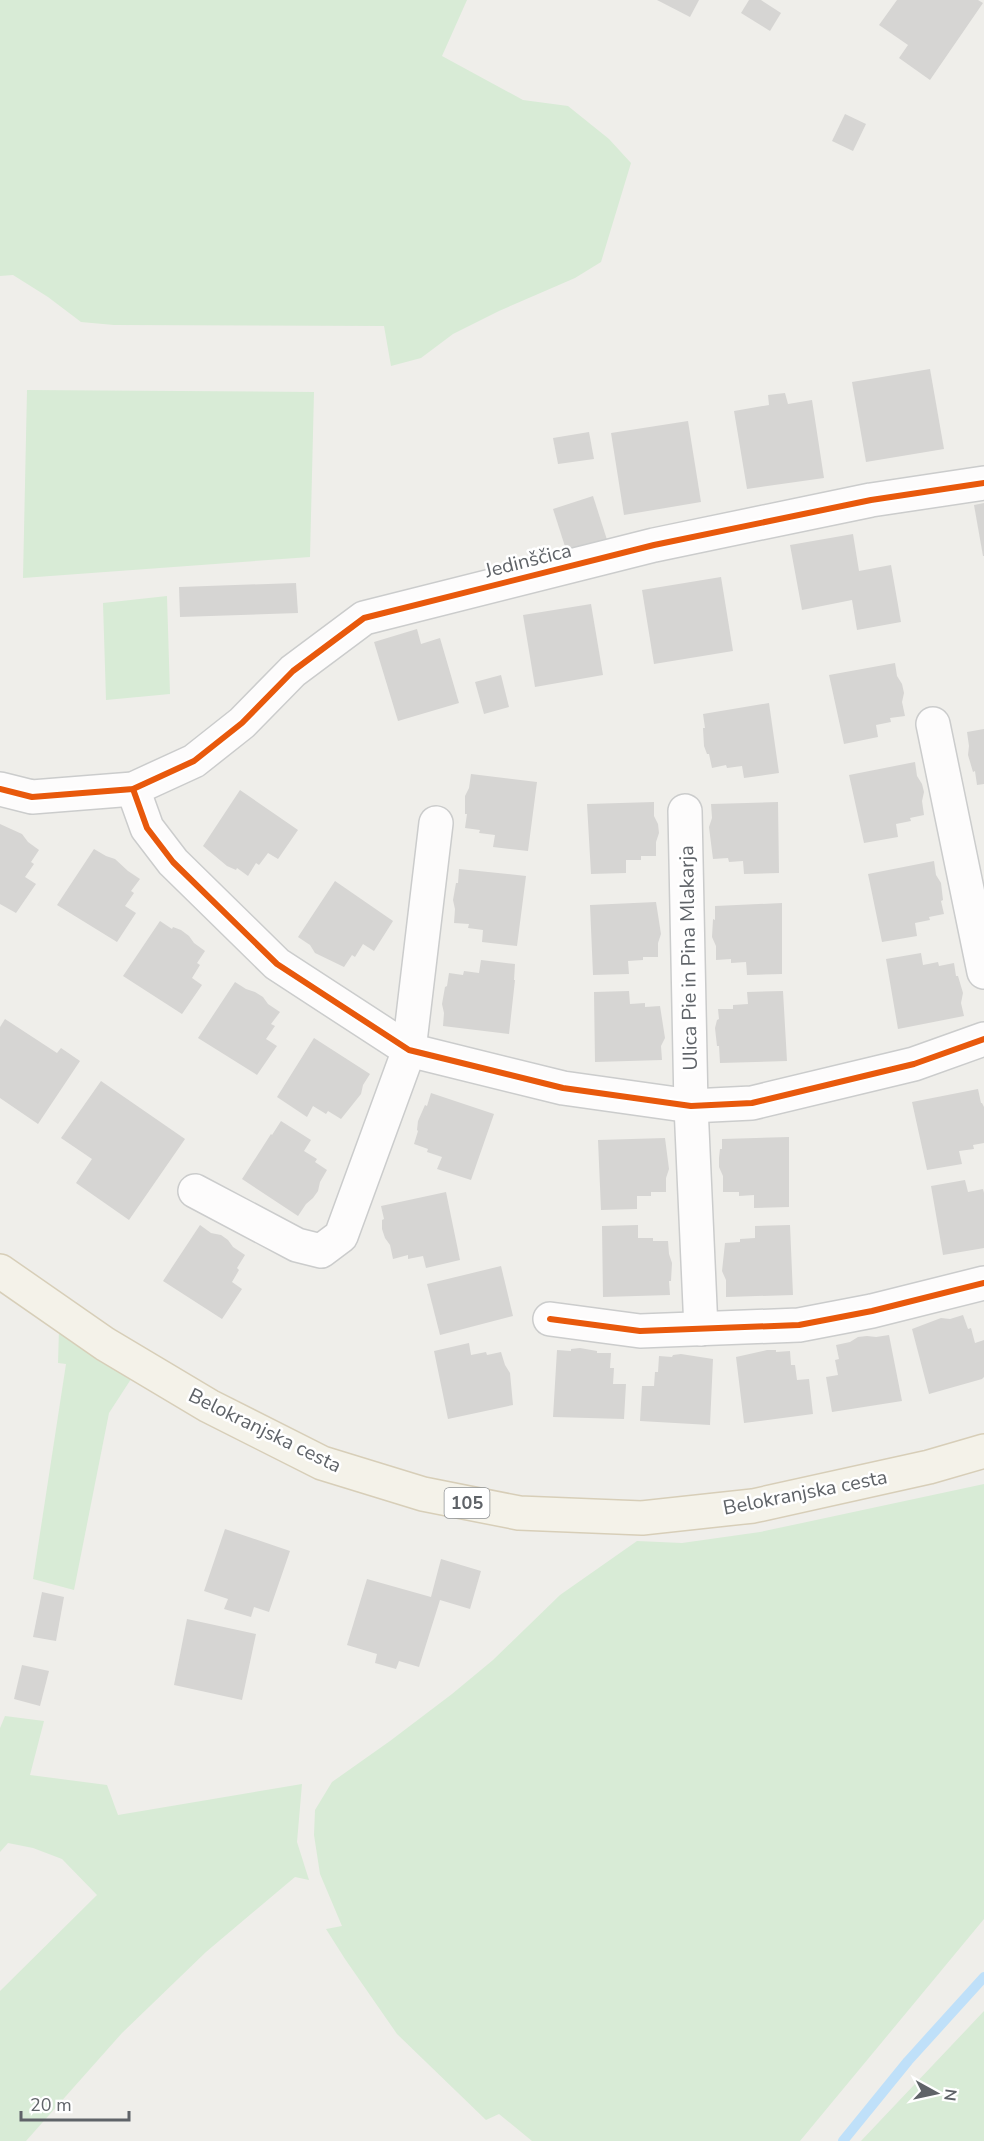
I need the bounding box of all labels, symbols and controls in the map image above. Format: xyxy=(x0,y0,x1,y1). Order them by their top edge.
street label: Jedinščica xyxy=(481,537,574,584)
street label: Ulica Pie in Pina Mlakarja xyxy=(673,845,704,1071)
street label: Belokranjska cesta xyxy=(184,1382,346,1479)
street label: Belokranjska cesta xyxy=(721,1463,890,1522)
road number: 105 xyxy=(444,1488,490,1518)
north arrow xyxy=(906,2063,966,2123)
scale bar xyxy=(21,2084,129,2122)
text: N xyxy=(938,2087,962,2102)
text: 20 m xyxy=(30,2093,72,2117)

